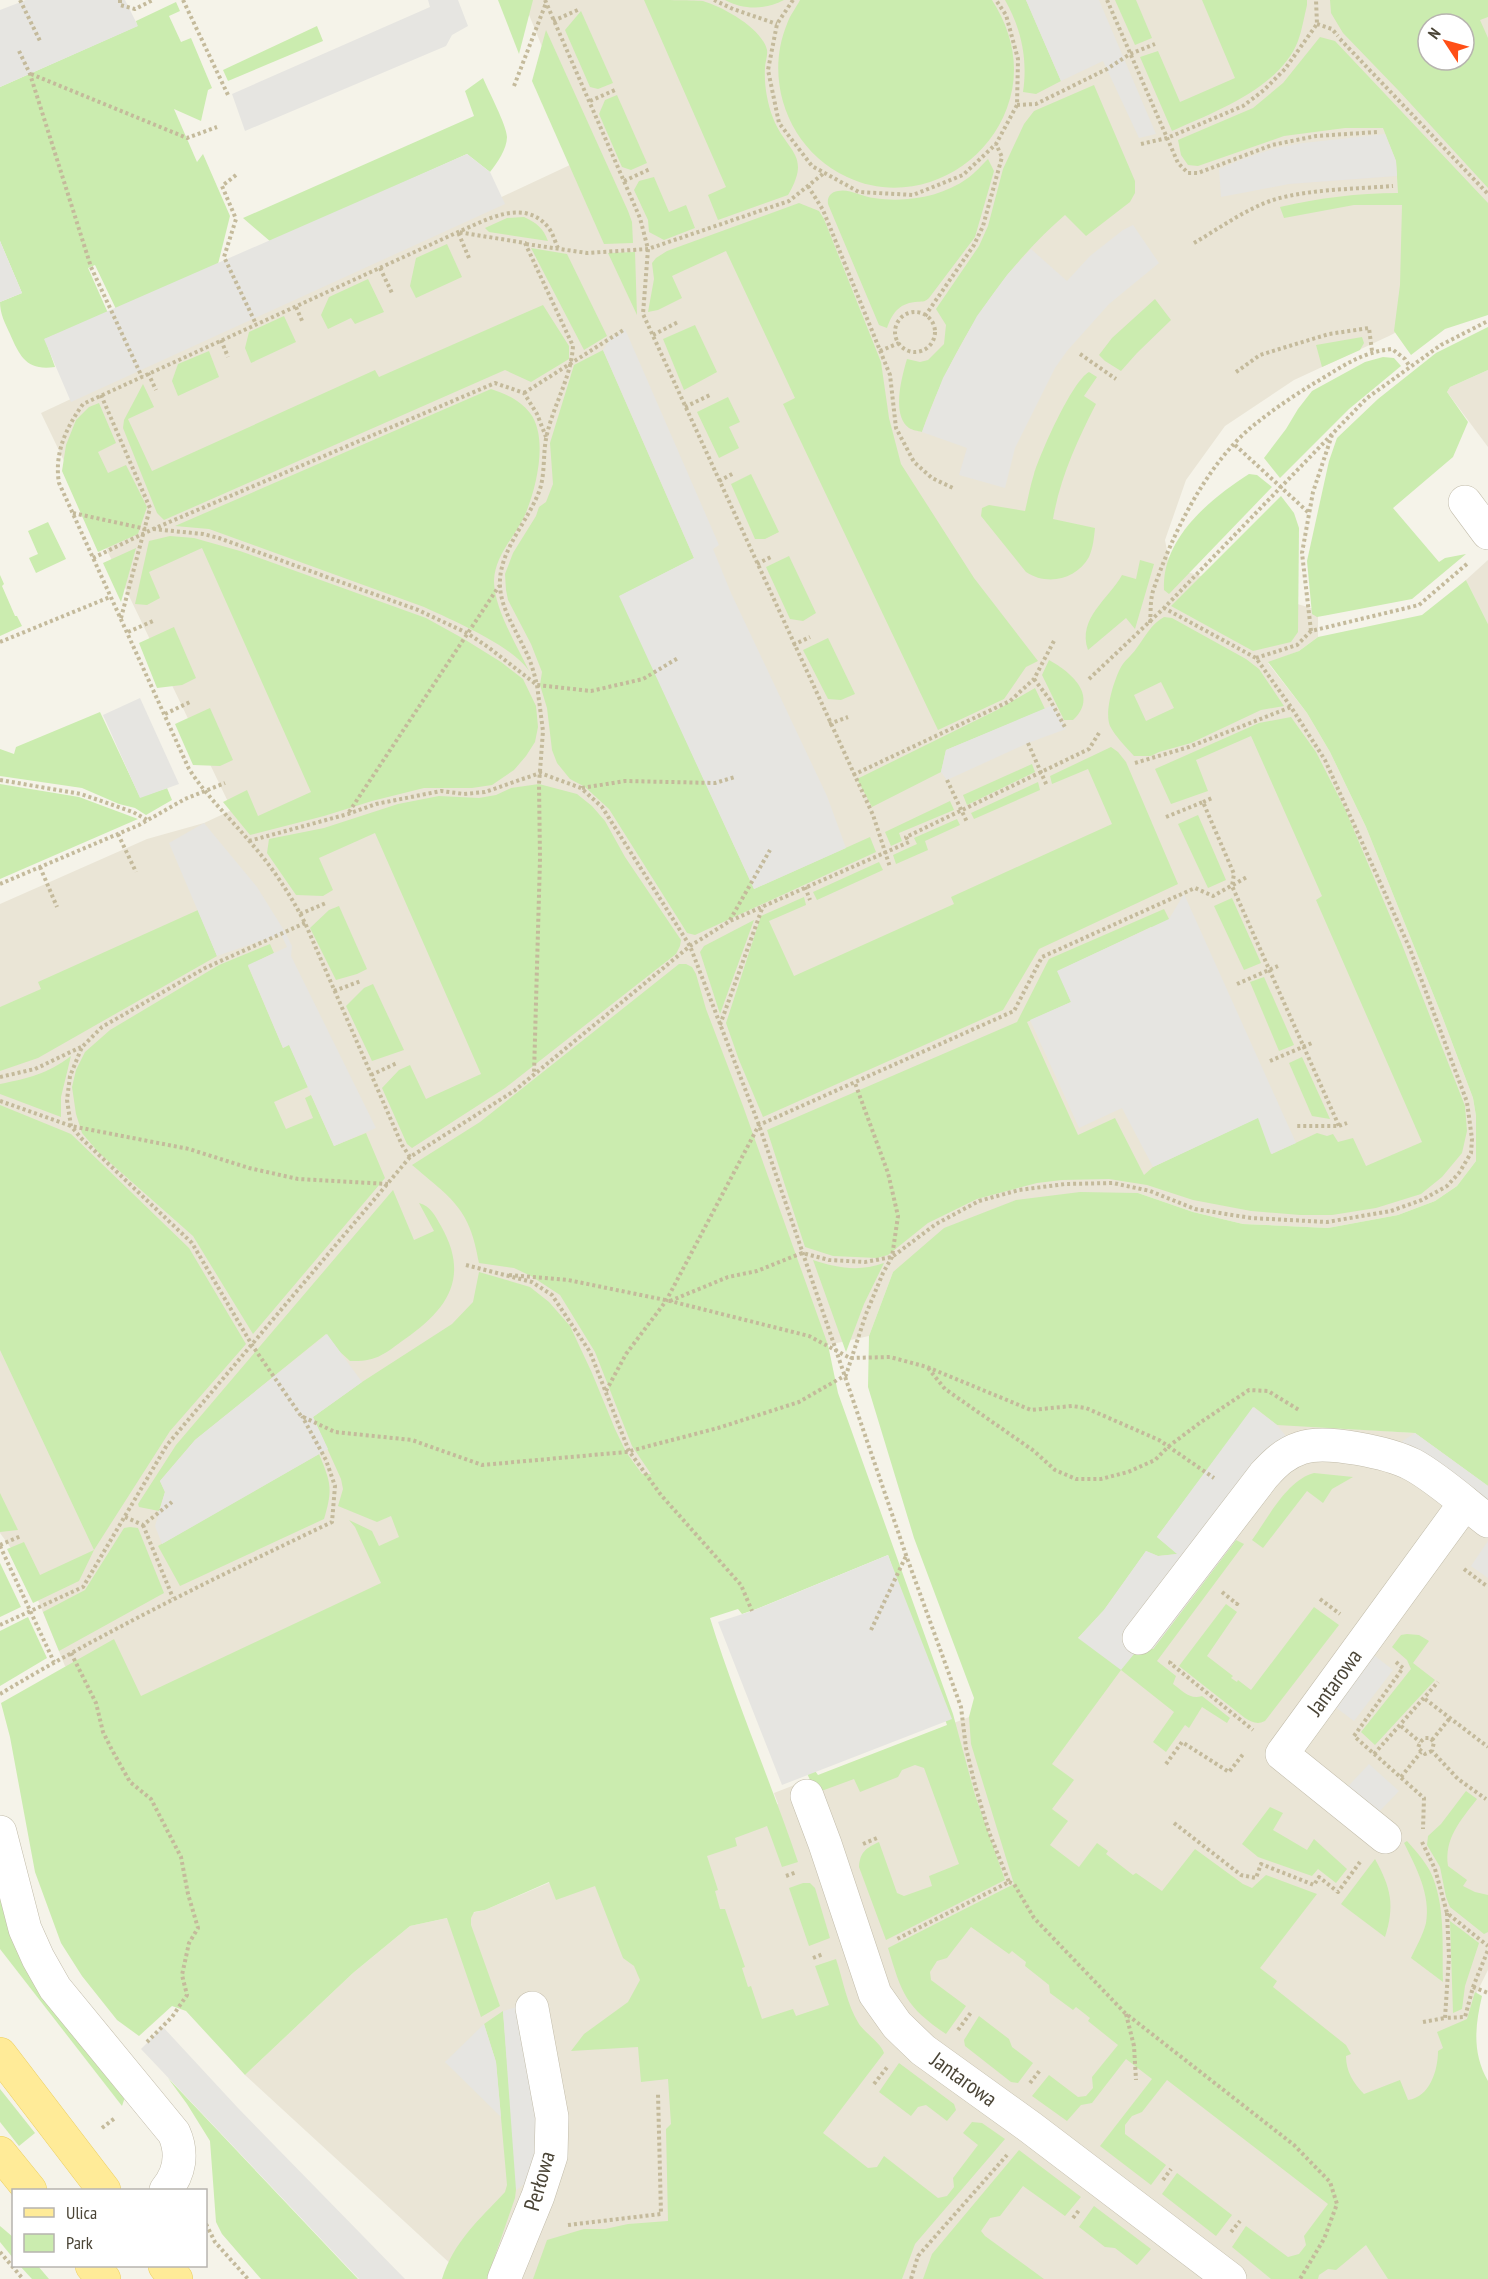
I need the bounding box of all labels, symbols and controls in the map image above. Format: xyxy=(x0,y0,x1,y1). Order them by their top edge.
north arrow xyxy=(1416,12,1476,72)
text: N xyxy=(1423,24,1444,43)
street label: Jantarowa xyxy=(1300,1643,1368,1722)
street label: Jantarowa xyxy=(924,2045,1003,2113)
street label: Perłowa xyxy=(517,2148,561,2214)
legend xyxy=(12,2189,207,2267)
text: Ulica xyxy=(66,2201,97,2224)
text: Park xyxy=(66,2231,93,2254)

